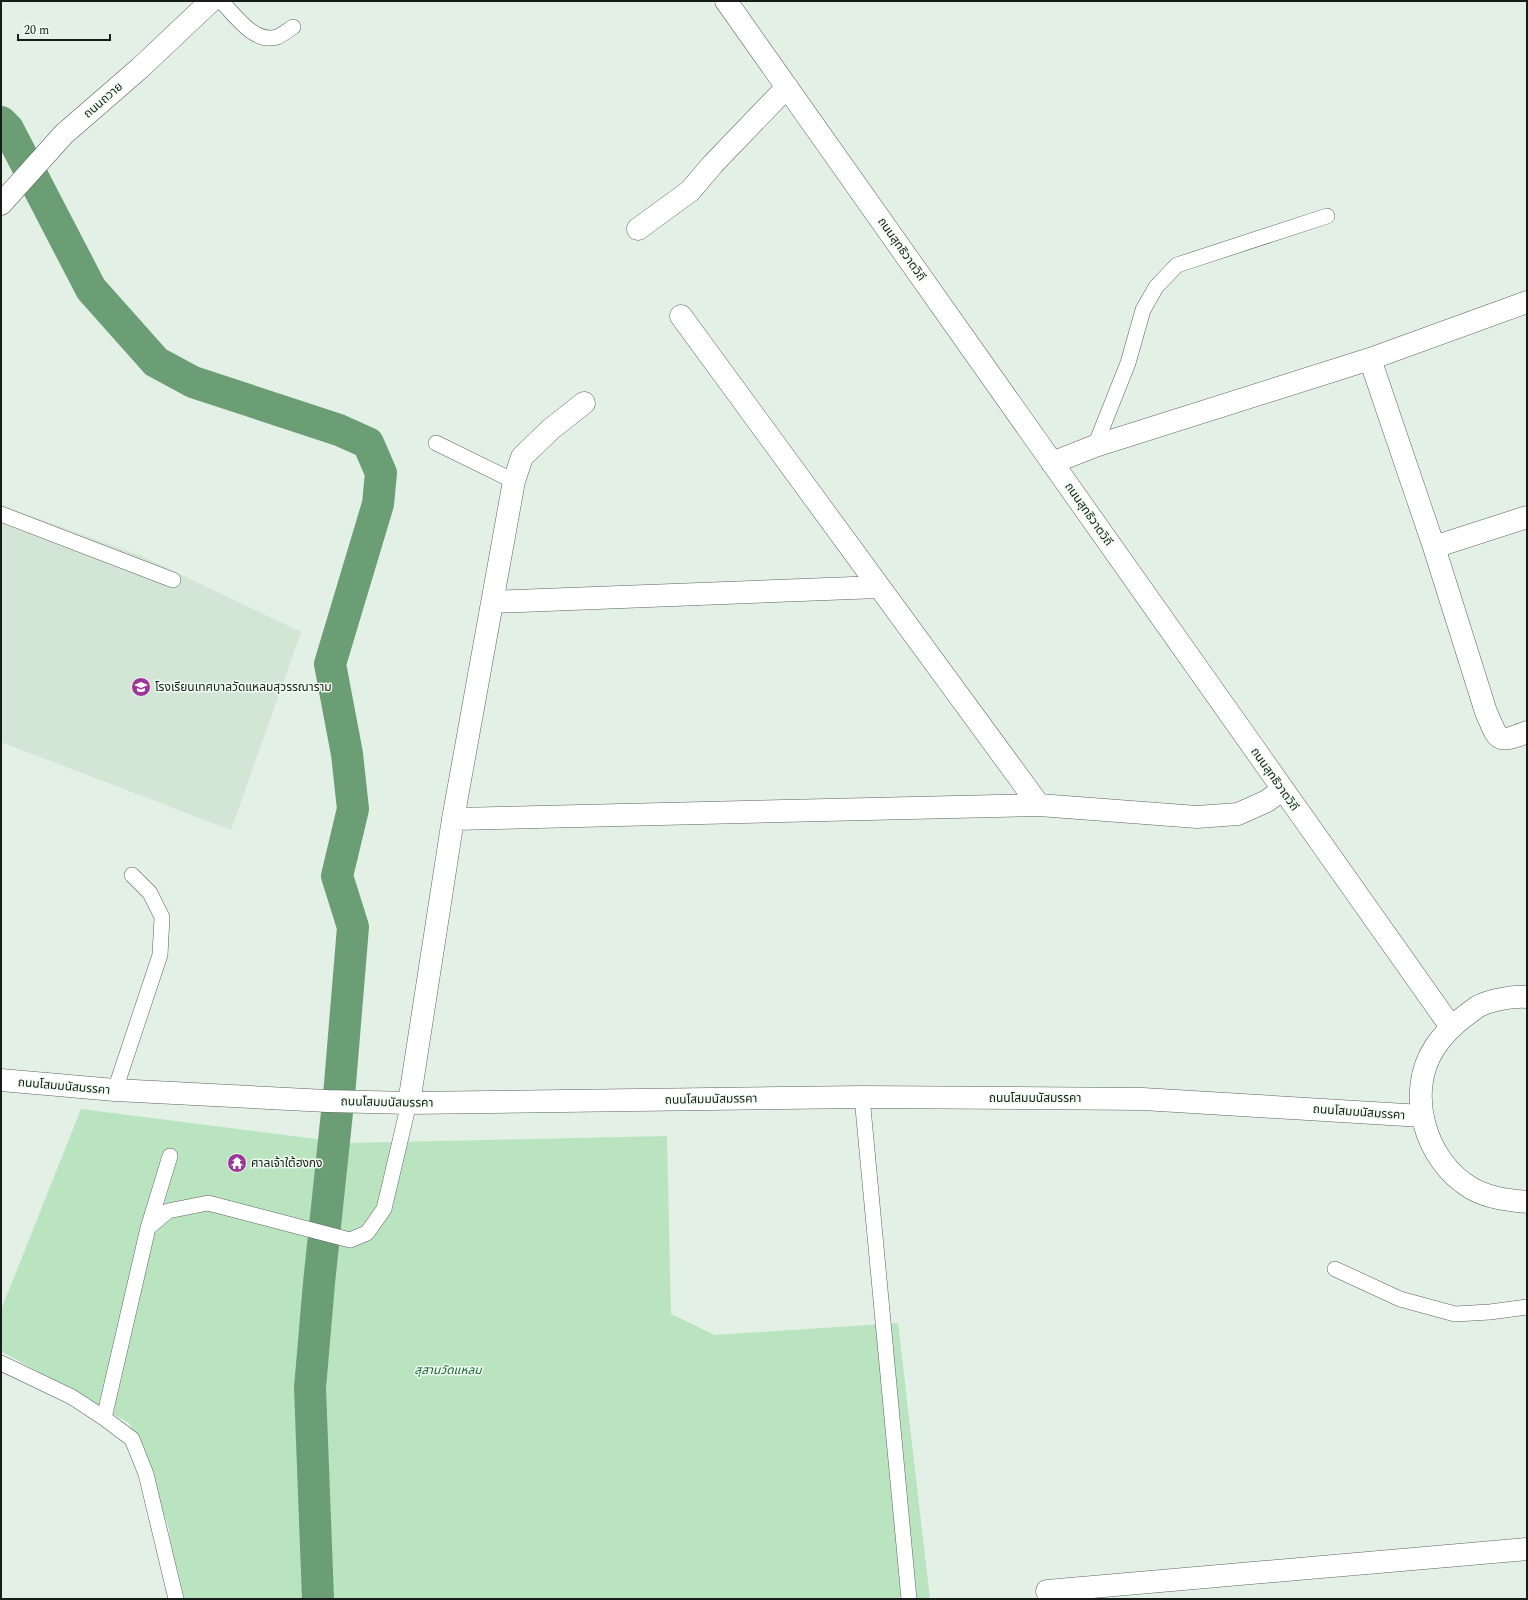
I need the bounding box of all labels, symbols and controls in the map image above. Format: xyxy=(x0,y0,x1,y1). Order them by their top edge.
scale bar xyxy=(18,16,110,42)
text: 20 m xyxy=(24,21,49,40)
street label: ถนนถวาย xyxy=(79,78,127,123)
street label: ถนนสุทธิวาตวิถี xyxy=(873,213,931,285)
street label: ถนนสุทธิวาตวิถี xyxy=(1060,478,1118,550)
school or university icon: โรงเรียนเทศบาลวัดแหลมสุวรรณาราม xyxy=(130,676,152,698)
place label: โรงเรียนเทศบาลวัดแหลมสุวรรณาราม xyxy=(155,678,332,697)
street label: ถนนสุทธิวาตวิถี xyxy=(1246,743,1304,815)
street label: ถนนโสมมนัสมรรคา xyxy=(17,1073,111,1100)
street label: ถนนโสมมนัสมรรคา xyxy=(665,1089,757,1110)
street label: ถนนโสมมนัสมรรคา xyxy=(989,1089,1081,1108)
street label: ถนนโสมมนัสมรรคา xyxy=(341,1092,433,1113)
street label: ถนนโสมมนัสมรรคา xyxy=(1312,1100,1406,1125)
temple icon: ศาลเจ้าใต้ฮงกง xyxy=(226,1152,248,1174)
place label: ศาลเจ้าใต้ฮงกง xyxy=(251,1154,323,1173)
park label: สุสานวัดแหลม xyxy=(414,1361,483,1380)

